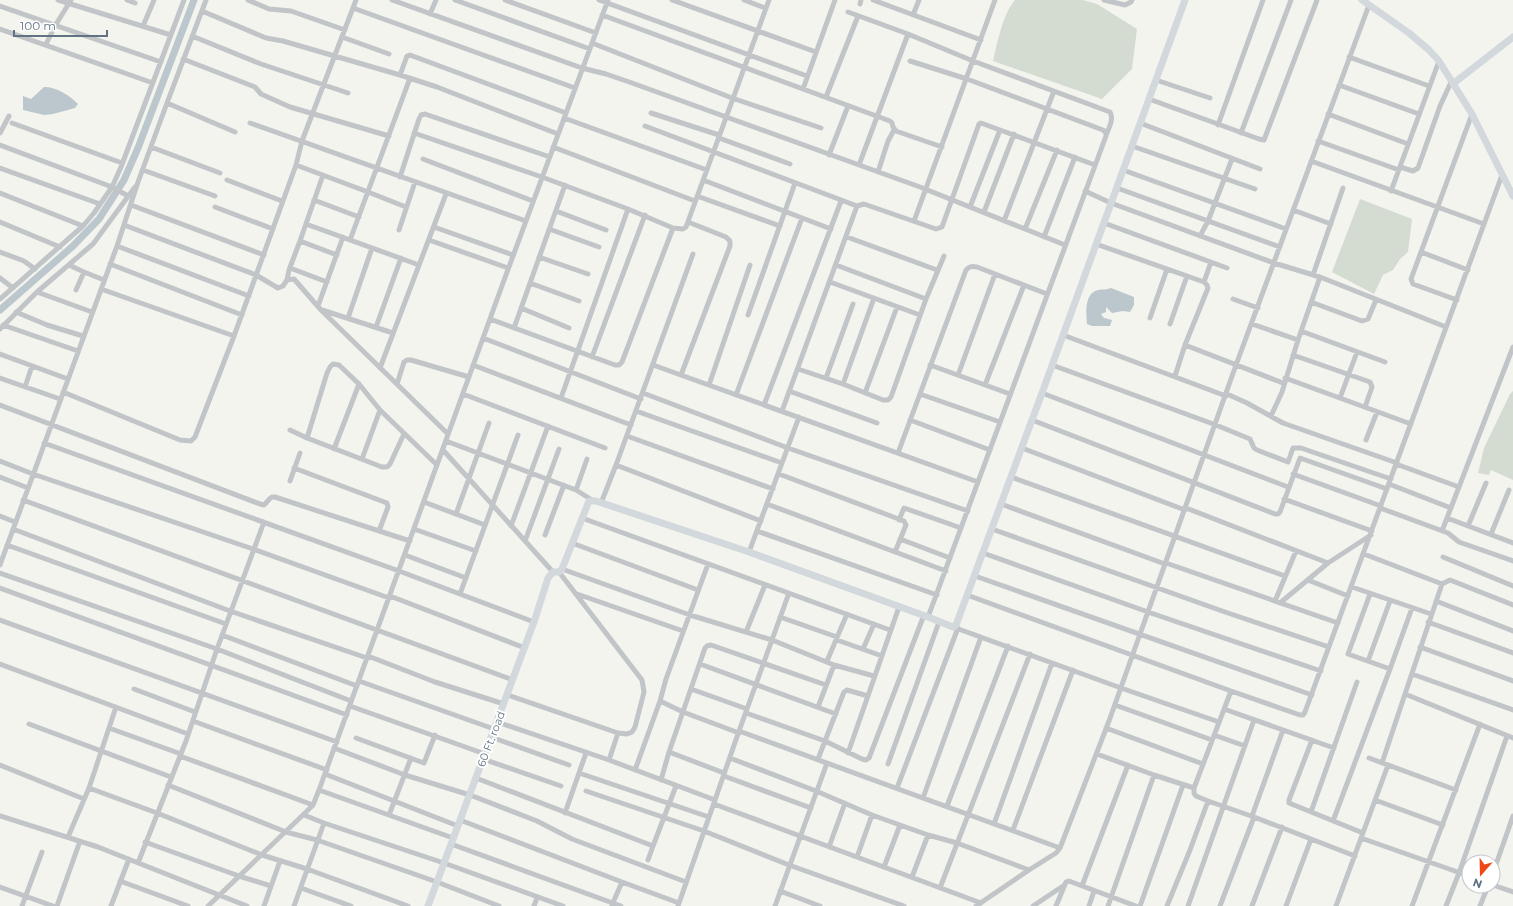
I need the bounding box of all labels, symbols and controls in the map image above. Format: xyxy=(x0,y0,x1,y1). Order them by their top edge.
scale bar xyxy=(14,12,107,38)
text: 100 m xyxy=(20,18,56,33)
street label: 60 Ft. road xyxy=(474,709,508,769)
north arrow xyxy=(1461,854,1501,894)
text: N xyxy=(1471,875,1484,891)

